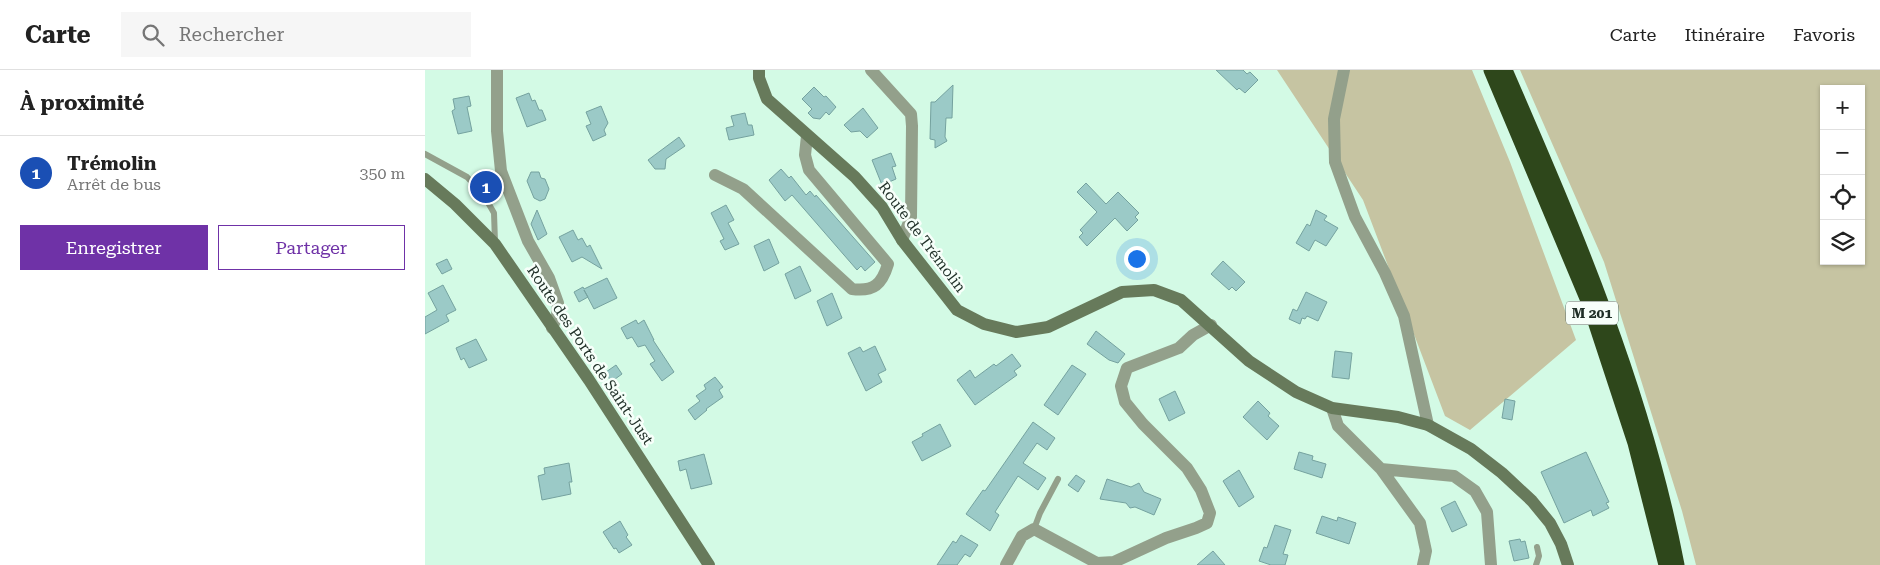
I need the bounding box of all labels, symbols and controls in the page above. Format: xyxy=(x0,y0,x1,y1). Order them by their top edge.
search box xyxy=(121,12,471,57)
text: Carte xyxy=(25,21,91,49)
icon: search xyxy=(139,21,167,49)
text: Rechercher xyxy=(179,23,284,46)
text: Carte xyxy=(1610,24,1656,45)
text: Itinéraire xyxy=(1684,24,1765,45)
text: Favoris xyxy=(1793,24,1855,45)
map controls xyxy=(1820,85,1865,265)
button: + xyxy=(1820,85,1865,130)
text: À proximité xyxy=(20,91,144,115)
button: − xyxy=(1820,130,1865,175)
text: Trémolin xyxy=(67,152,156,175)
text: 1 xyxy=(32,164,40,183)
text: 350 m xyxy=(359,164,405,183)
pin: 1 xyxy=(470,168,502,206)
text: Arrêt de bus xyxy=(67,175,161,194)
button: locate xyxy=(1820,175,1865,220)
street label: Route de Trémolin xyxy=(874,178,970,296)
button: layers xyxy=(1820,220,1865,265)
button: Enregistrer xyxy=(20,225,208,270)
button: Partager xyxy=(218,225,405,270)
your location xyxy=(1124,246,1150,272)
street label: Route des Ports de Saint-Just xyxy=(523,262,657,448)
road number: M 201 xyxy=(1566,302,1618,324)

